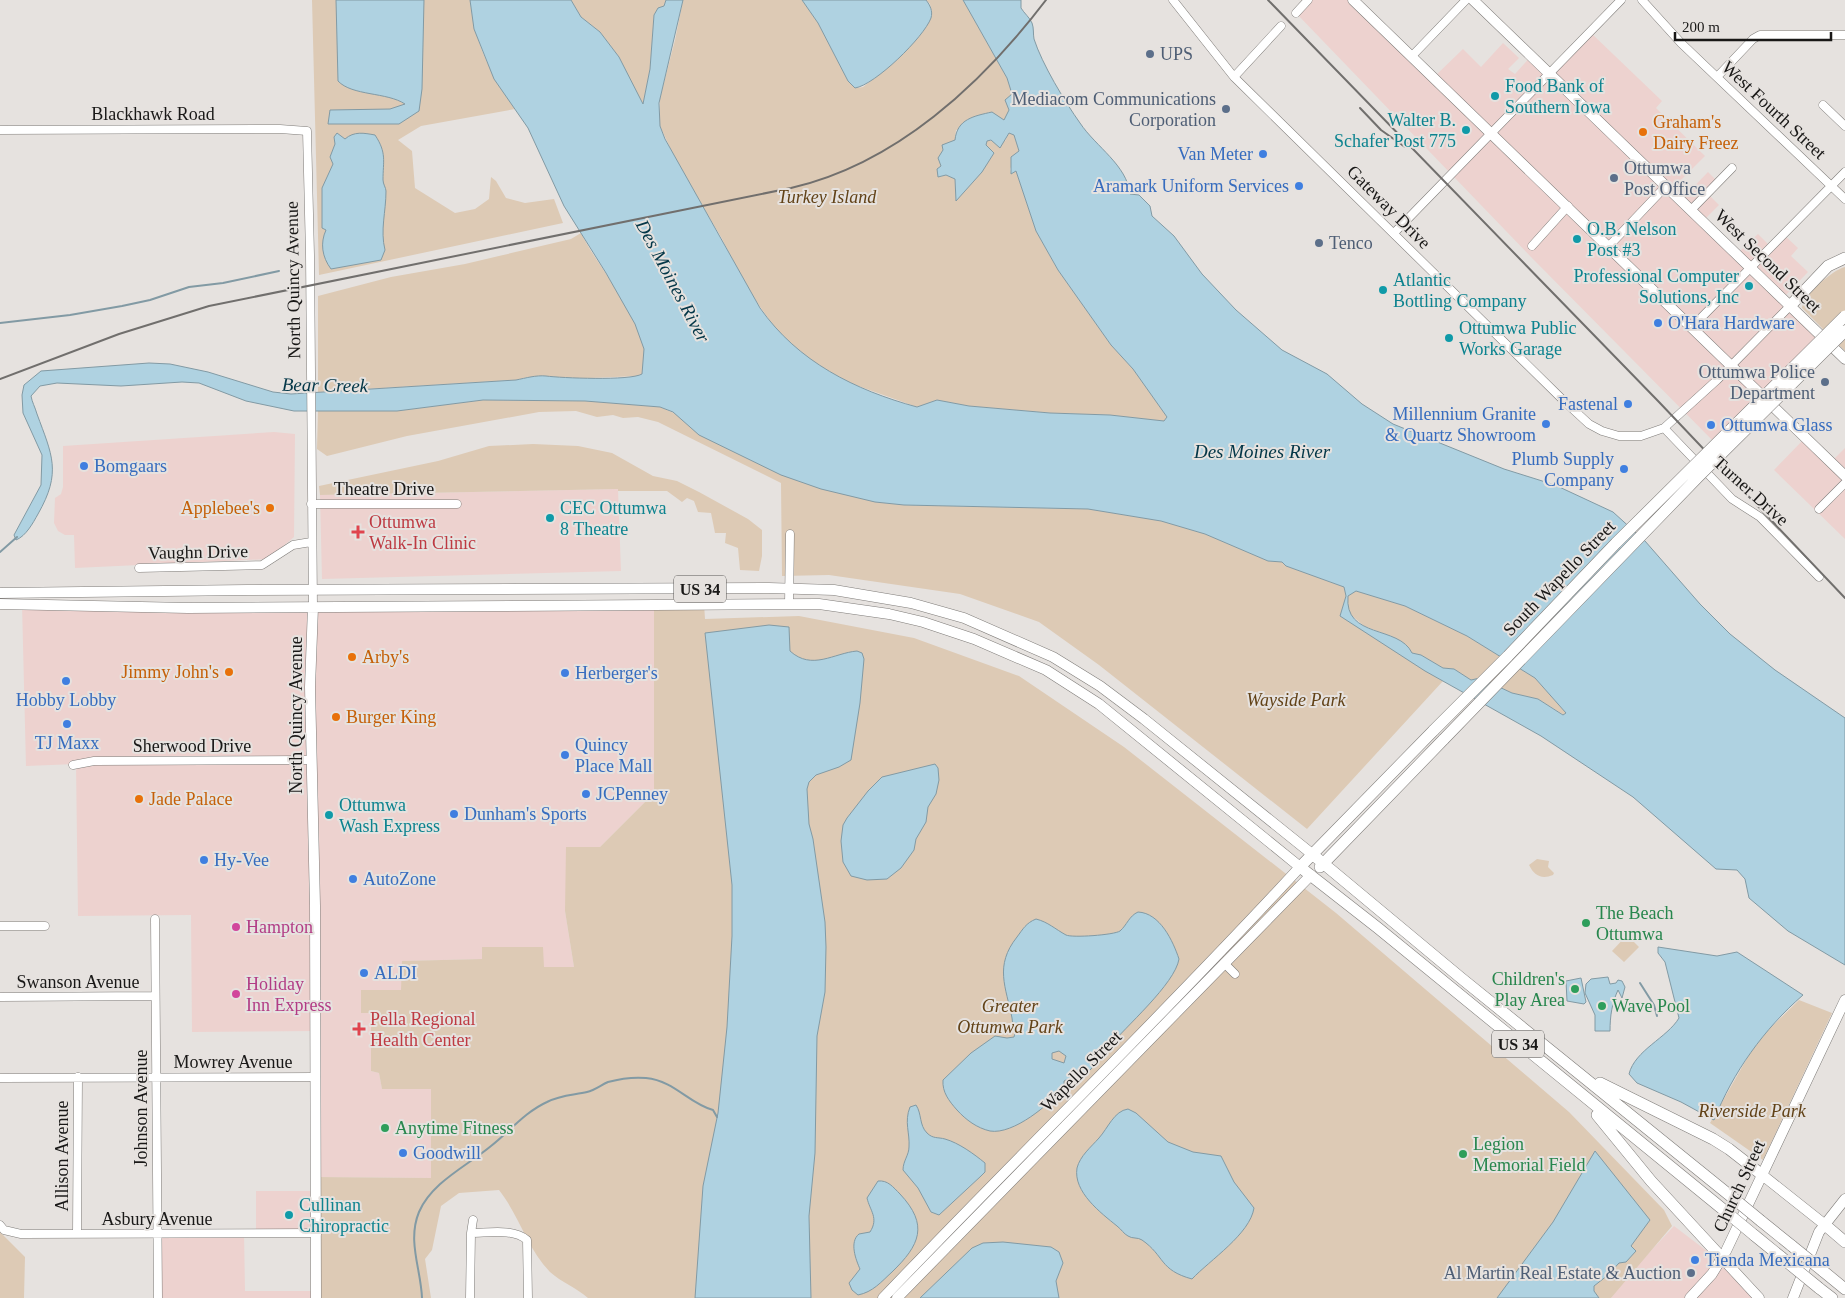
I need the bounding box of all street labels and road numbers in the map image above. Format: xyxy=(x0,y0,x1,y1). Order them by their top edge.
street label: West Fourth Street xyxy=(1718,57,1830,163)
street label: Blackhawk Road xyxy=(91,104,215,124)
street label: Gateway Drive xyxy=(1343,161,1435,253)
street label: North Quincy Avenue xyxy=(282,201,304,359)
street label: West Second Street xyxy=(1711,205,1825,317)
street label: Turner Drive xyxy=(1709,452,1793,530)
street label: Theatre Drive xyxy=(334,479,434,499)
street label: South Wapello Street xyxy=(1499,516,1619,640)
street label: Vaughn Drive xyxy=(148,541,248,563)
road number: US 34 xyxy=(674,576,726,602)
street label: North Quincy Avenue xyxy=(286,636,306,794)
street label: Sherwood Drive xyxy=(133,736,251,756)
street label: Swanson Avenue xyxy=(16,972,140,992)
street label: Wapello Street xyxy=(1036,1026,1126,1116)
road number: US 34 xyxy=(1492,1030,1544,1058)
street label: Johnson Avenue xyxy=(131,1049,151,1167)
street label: Mowrey Avenue xyxy=(173,1052,293,1072)
street label: Allison Avenue xyxy=(52,1100,72,1212)
street label: Church Street xyxy=(1709,1137,1769,1235)
street label: Asbury Avenue xyxy=(101,1209,213,1229)

